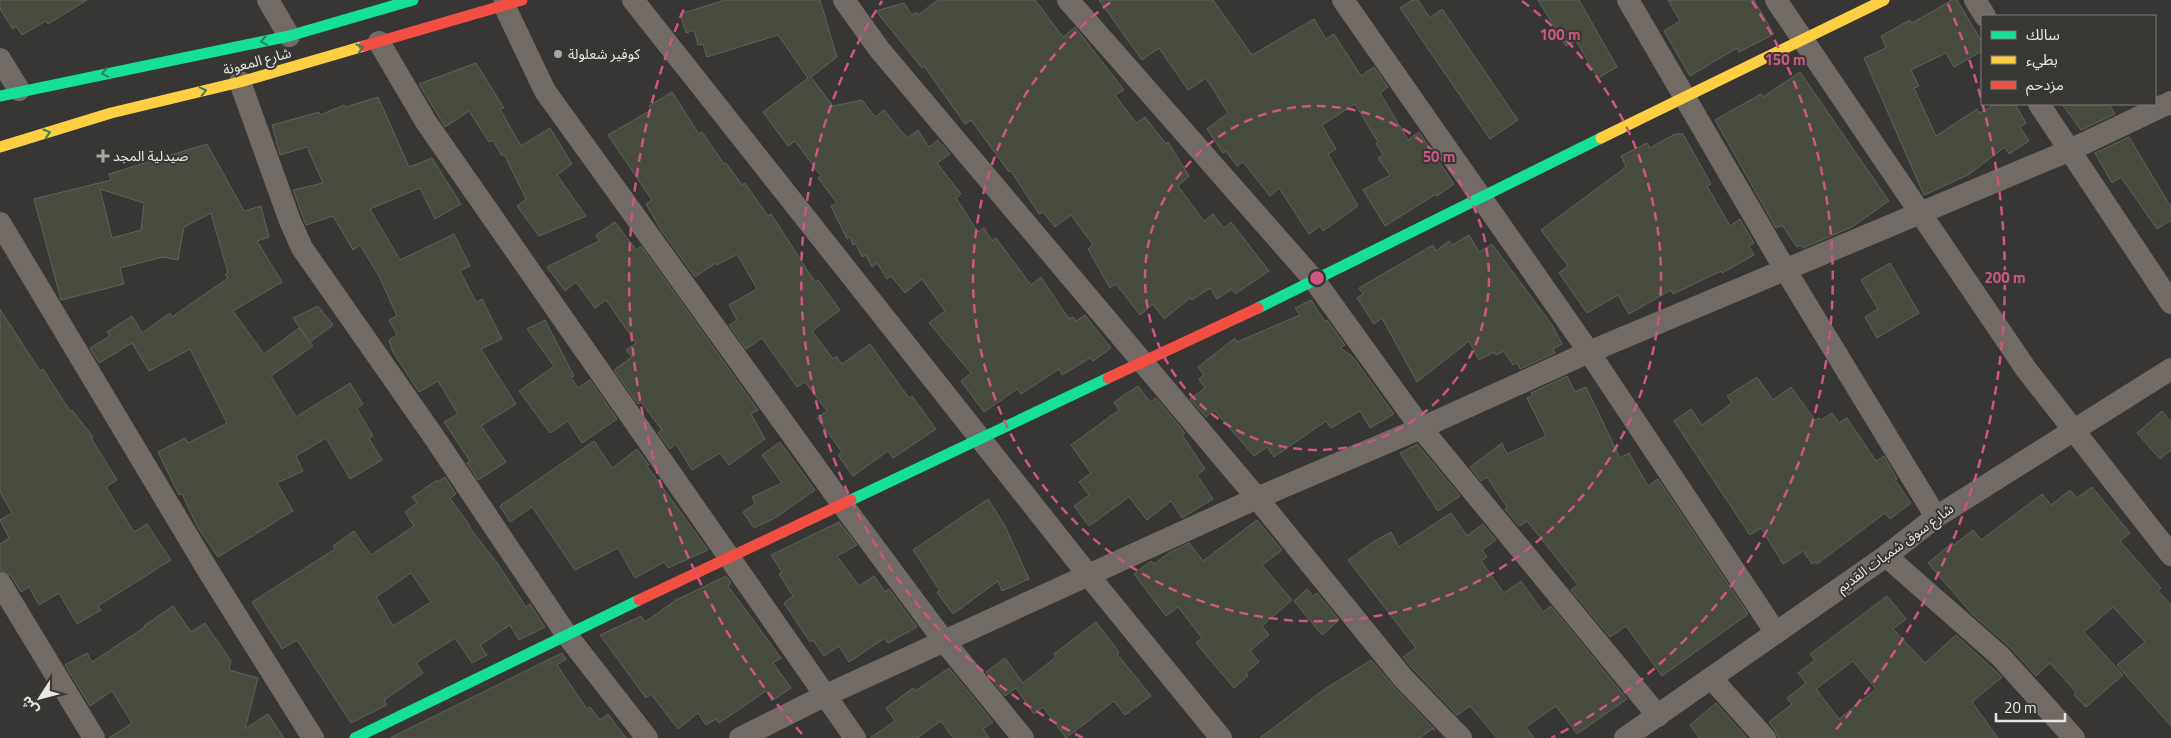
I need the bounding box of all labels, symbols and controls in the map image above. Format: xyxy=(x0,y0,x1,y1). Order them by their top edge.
legend xyxy=(1981,15,2156,105)
text: 100 m xyxy=(1539,23,1581,46)
text: سالك xyxy=(2026,23,2060,46)
one-way arrow xyxy=(260,35,269,46)
street label: شارع المعونة xyxy=(220,41,294,81)
one-way arrow xyxy=(356,43,364,53)
place label: كوفير شعلولة xyxy=(568,43,640,64)
marker: كوفير شعلولة xyxy=(552,48,564,60)
text: 150 m xyxy=(1764,48,1806,71)
text: بطيء xyxy=(2026,48,2058,71)
one-way arrow xyxy=(101,67,110,78)
text: مزدحم xyxy=(2026,73,2064,96)
one-way arrow xyxy=(199,86,208,97)
one-way arrow xyxy=(42,129,50,139)
place label: صيدلية المجد xyxy=(113,145,189,166)
text: 50 m xyxy=(1423,145,1455,168)
marker: صيدلية المجد xyxy=(97,150,109,162)
text: 200 m xyxy=(1984,266,2026,289)
centre of rings xyxy=(1308,269,1326,287)
street label: شارع سوق شمبات القديم xyxy=(1832,498,1958,598)
north arrow xyxy=(15,673,65,723)
scale bar xyxy=(1996,690,2065,722)
text: ش xyxy=(15,692,43,720)
text: 20 m xyxy=(2004,696,2037,719)

